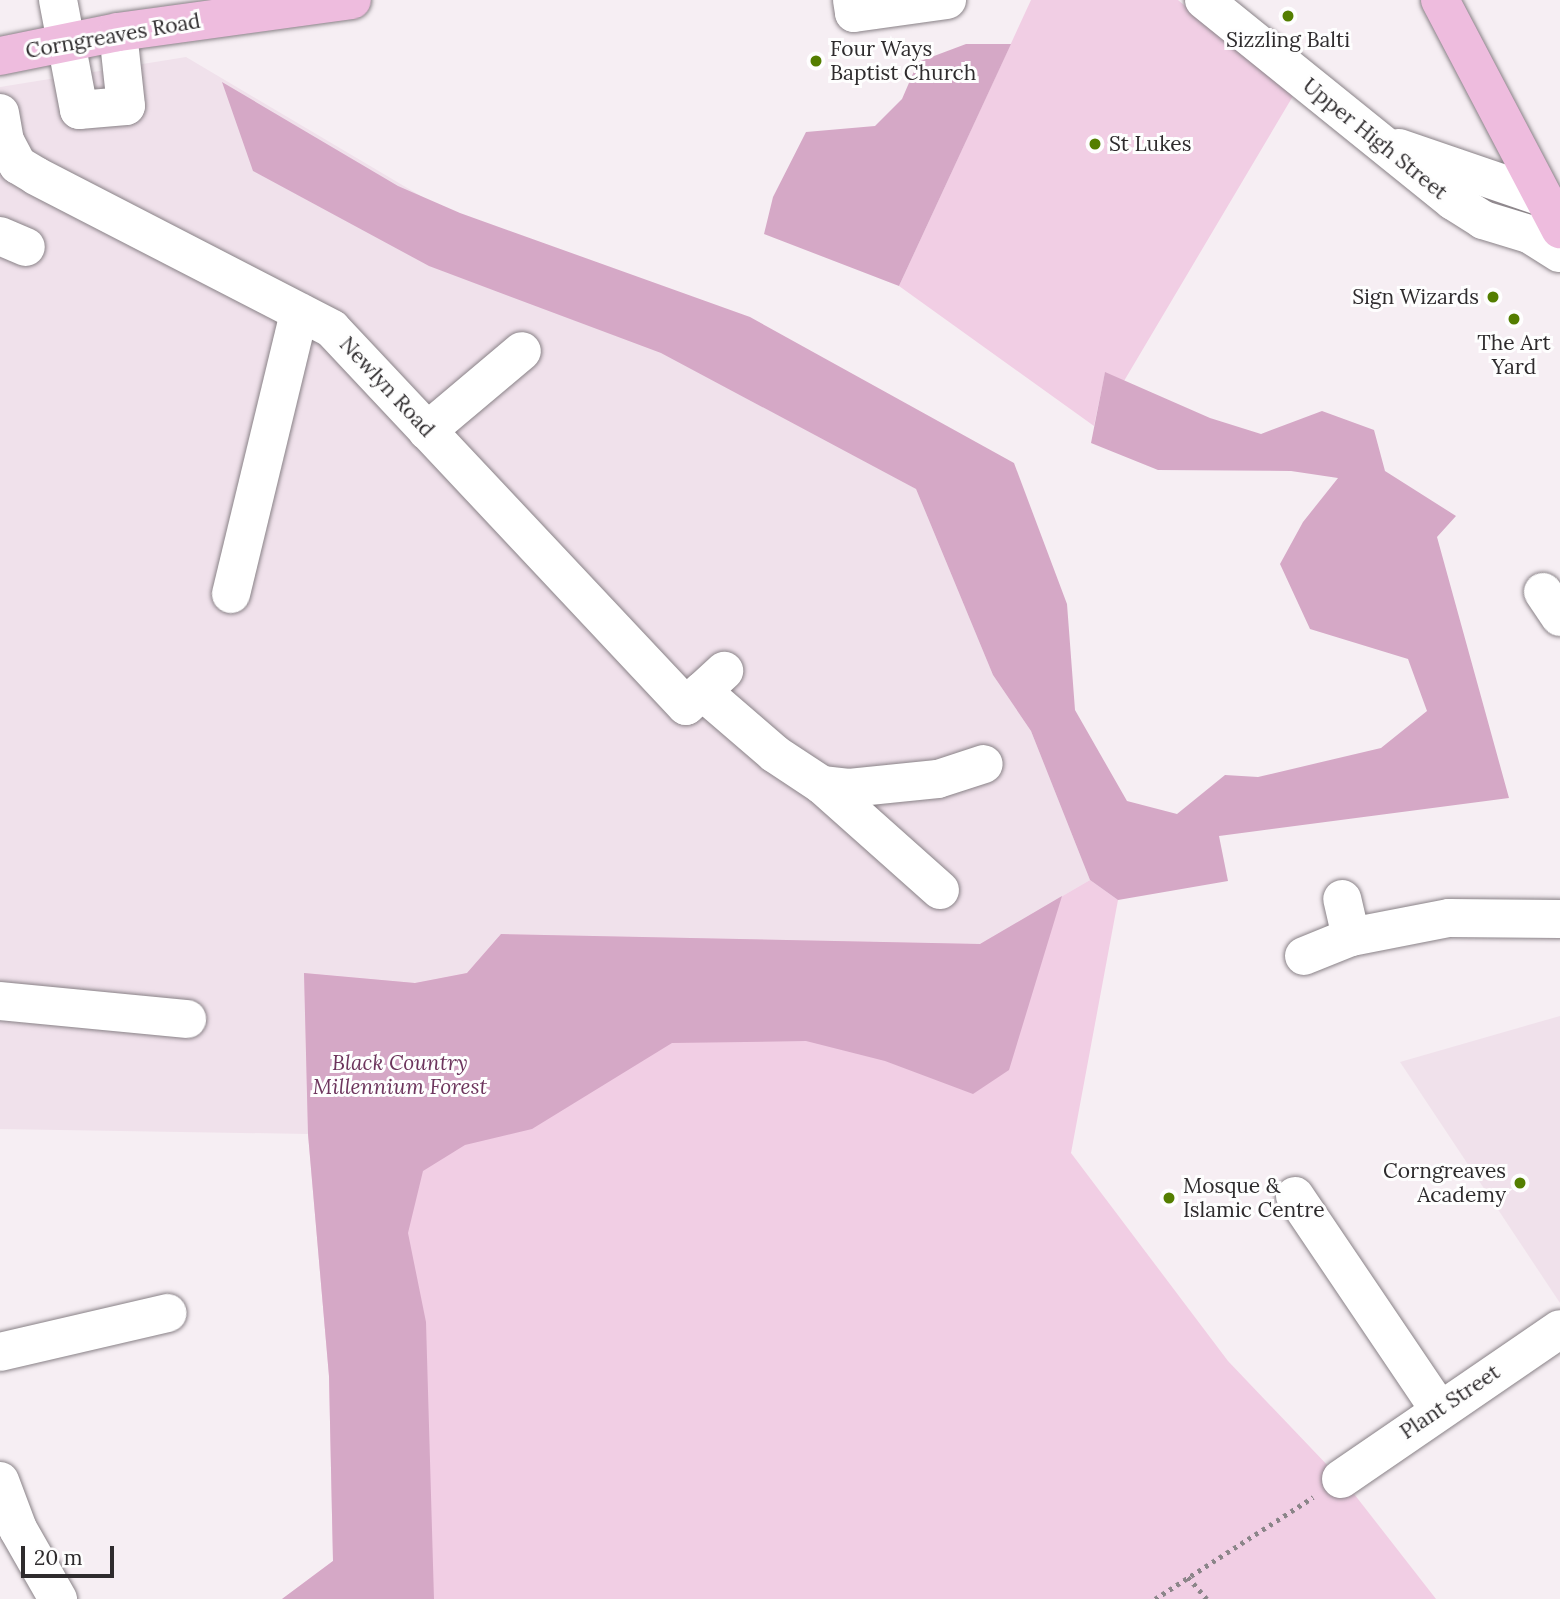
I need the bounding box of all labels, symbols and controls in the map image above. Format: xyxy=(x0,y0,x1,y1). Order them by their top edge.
street label: Corngreaves Road xyxy=(24,8,202,64)
marker: Sizzling Balti xyxy=(1280,8,1296,24)
place label: Sizzling Balti xyxy=(1226,27,1350,53)
place label: Four Ways Baptist Church xyxy=(830,36,976,86)
marker: Four Ways Baptist Church xyxy=(808,53,824,69)
street label: Upper High Street xyxy=(1298,73,1452,205)
place label: St Lukes xyxy=(1109,131,1191,157)
marker: St Lukes xyxy=(1087,136,1103,152)
place label: Sign Wizards xyxy=(1352,284,1479,310)
marker: Sign Wizards xyxy=(1485,289,1501,305)
marker: The Art Yard xyxy=(1506,311,1522,327)
place label: The Art Yard xyxy=(1477,330,1551,380)
street label: Newlyn Road xyxy=(334,332,440,442)
park label: Black Country Millennium Forest xyxy=(313,1050,487,1100)
place label: Corngreaves Academy xyxy=(1383,1158,1506,1208)
place label: Mosque & Islamic Centre xyxy=(1183,1173,1325,1223)
marker: Corngreaves Academy xyxy=(1512,1175,1528,1191)
marker: Mosque & Islamic Centre xyxy=(1161,1190,1177,1206)
street label: Plant Street xyxy=(1395,1359,1505,1445)
scale bar xyxy=(24,1532,117,1576)
text: 20 m xyxy=(34,1544,83,1571)

